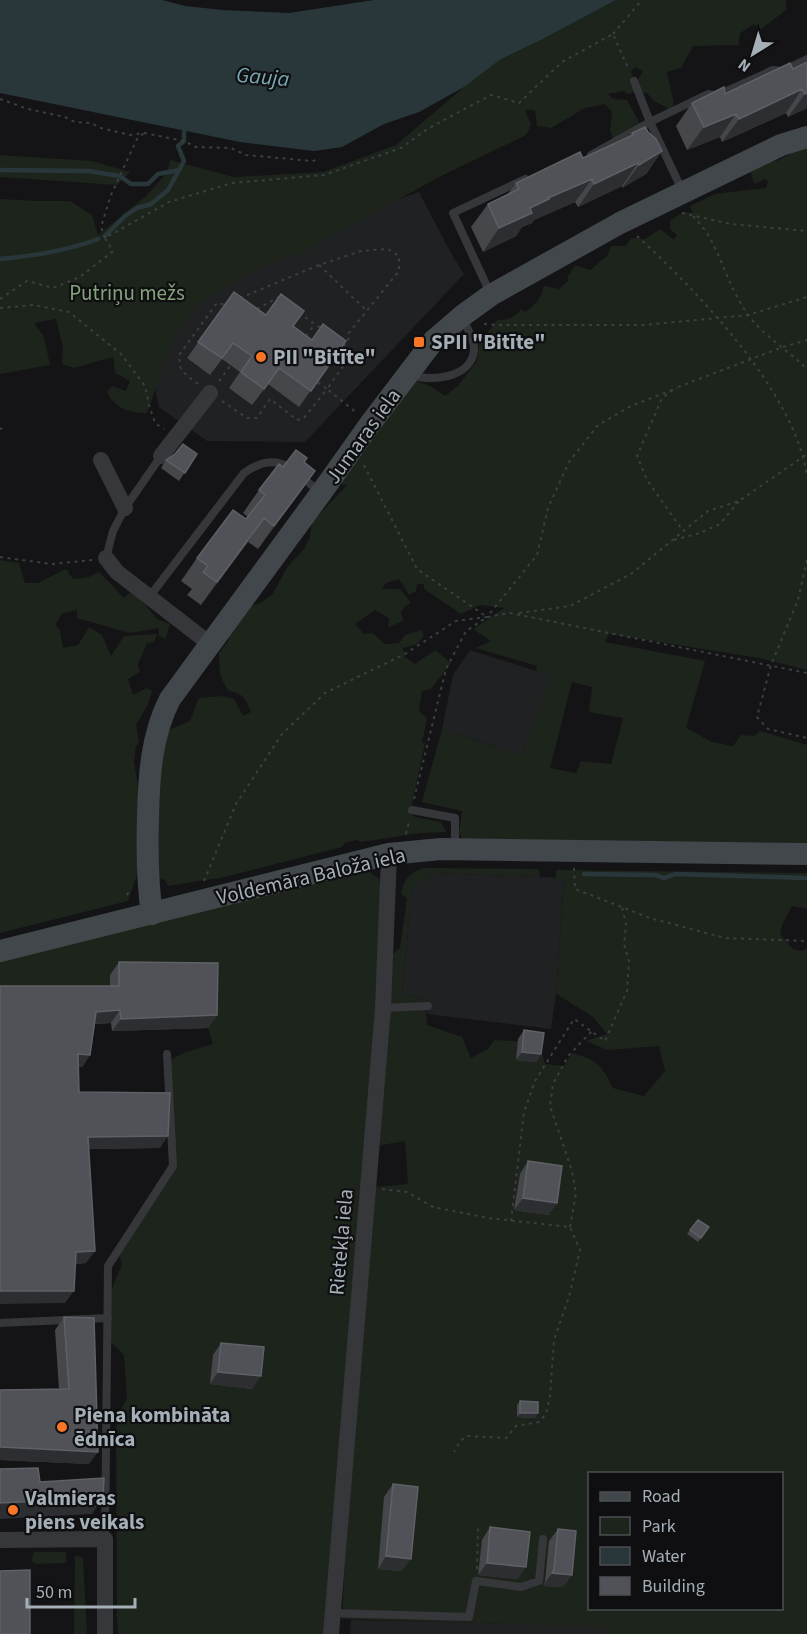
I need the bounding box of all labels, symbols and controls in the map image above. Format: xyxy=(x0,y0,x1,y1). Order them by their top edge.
north arrow xyxy=(723,24,783,84)
text: N xyxy=(734,53,755,77)
water label: Gauja xyxy=(235,59,291,95)
park label: Putriņu mežs xyxy=(69,278,185,308)
place label: SPII "Bitīte" xyxy=(431,327,545,357)
marker: SPII "Bitīte" xyxy=(412,335,426,349)
place label: PII "Bitīte" xyxy=(273,342,376,372)
marker: PII "Bitīte" xyxy=(254,350,268,364)
street label: Jumaras iela xyxy=(318,382,408,490)
street label: Voldemāra Baloža iela xyxy=(214,840,408,912)
street label: Rietekļa iela xyxy=(321,1188,361,1296)
place label: Piena kombināta ēdnīca xyxy=(74,1400,230,1454)
marker: Piena kombināta ēdnīca xyxy=(55,1420,69,1434)
legend xyxy=(588,1472,783,1610)
place label: Valmieras piens veikals xyxy=(24,1483,144,1537)
text: Road xyxy=(642,1484,681,1509)
marker: Valmieras piens veikals xyxy=(6,1503,20,1517)
text: Park xyxy=(642,1514,676,1539)
text: Water xyxy=(642,1544,686,1569)
scale bar xyxy=(27,1571,135,1609)
text: Building xyxy=(642,1574,705,1599)
text: 50 m xyxy=(36,1580,72,1605)

